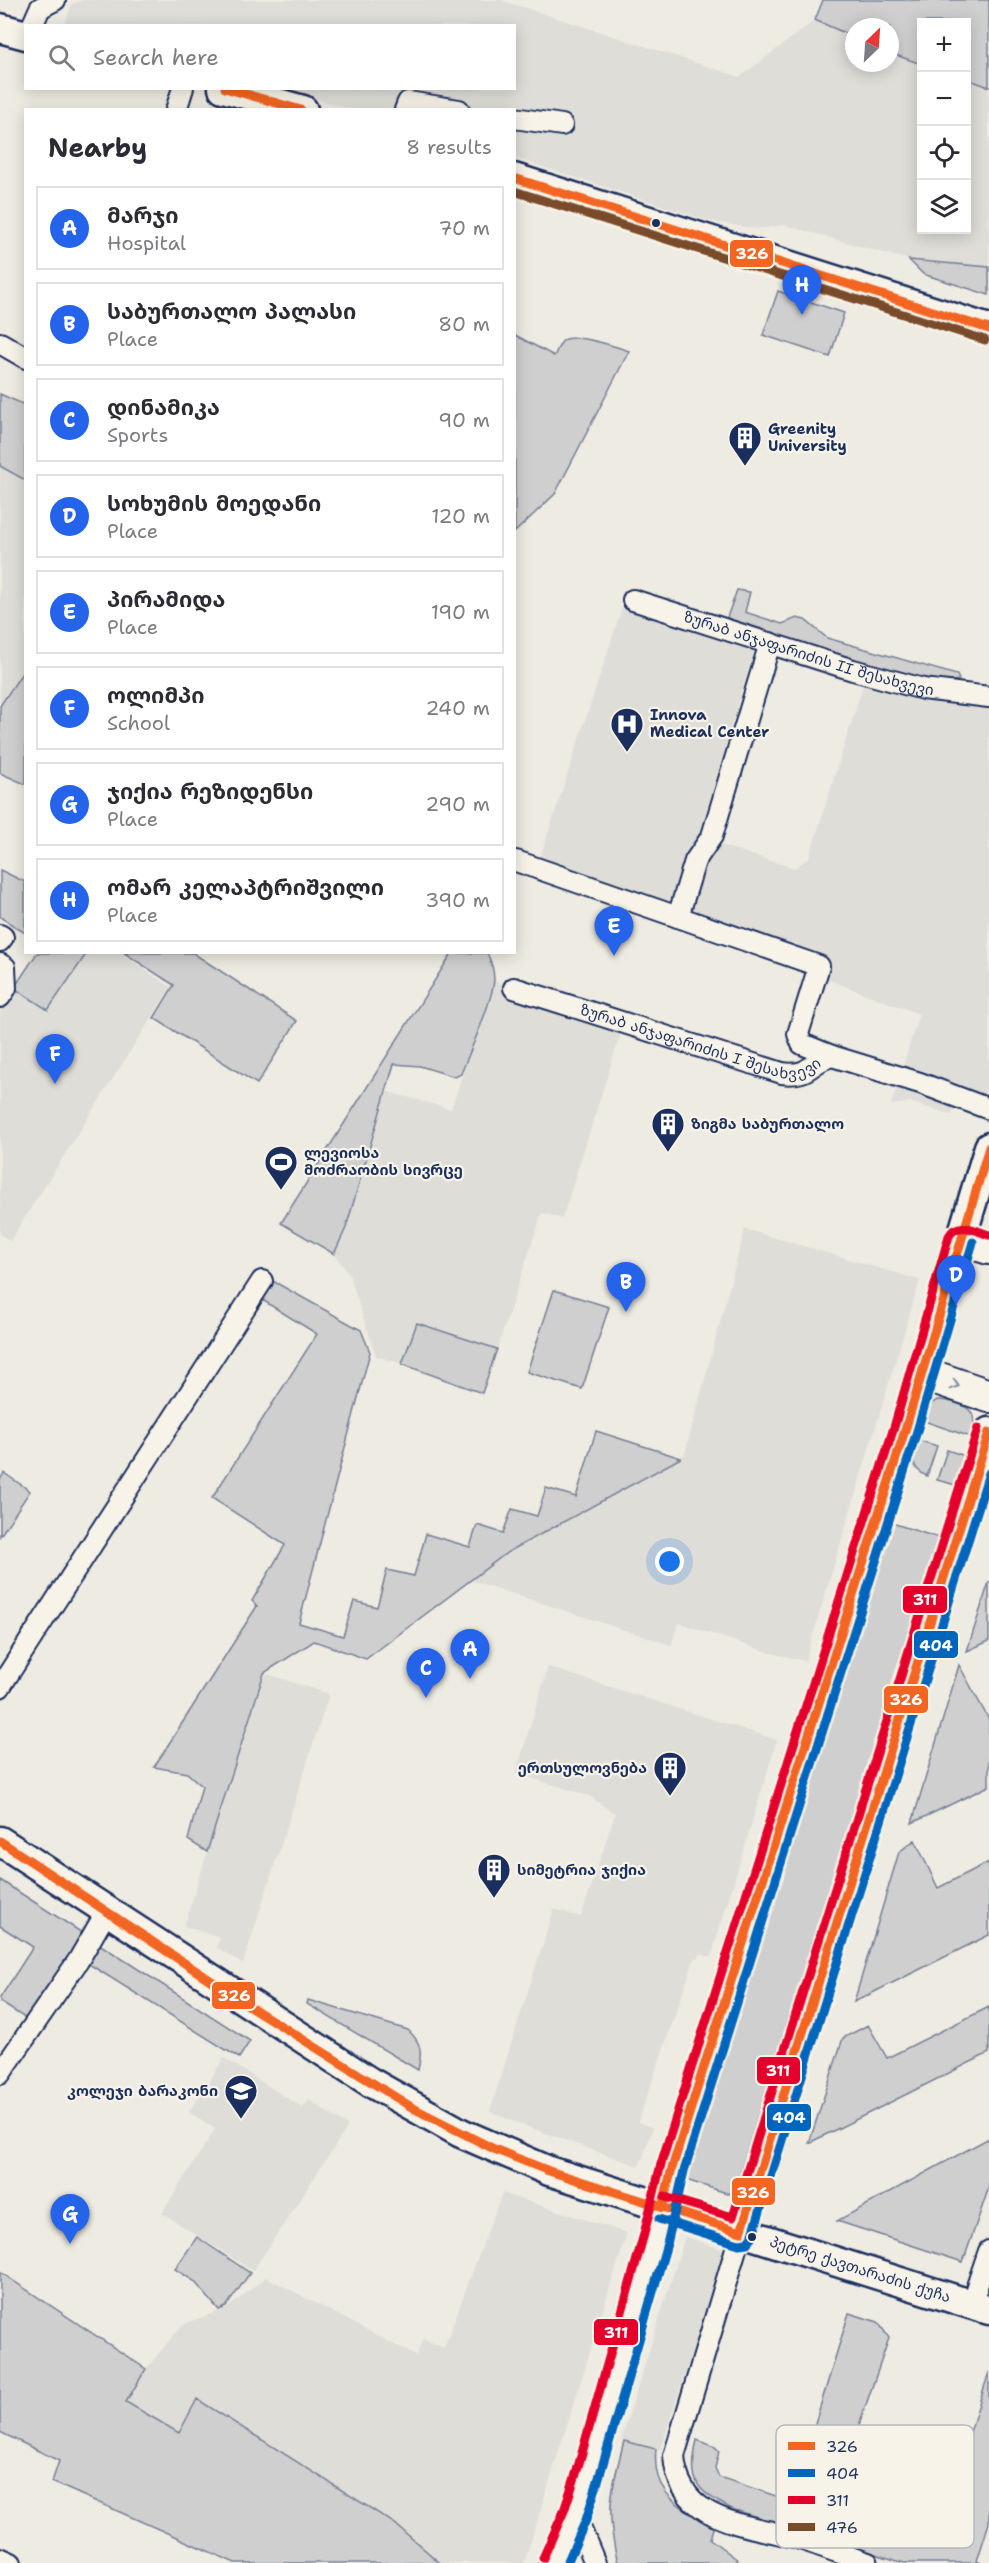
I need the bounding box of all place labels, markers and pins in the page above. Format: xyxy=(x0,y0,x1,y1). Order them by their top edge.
unlabelled marker xyxy=(650,217,662,229)
pin: H xyxy=(782,266,822,315)
place label: Greenity University xyxy=(768,419,847,456)
building icon: Greenity University xyxy=(727,420,763,467)
place label: Innova Medical Center xyxy=(650,705,769,742)
hospital icon: Innova Medical Center xyxy=(609,706,645,753)
pin: E xyxy=(594,906,634,956)
pin: F xyxy=(36,1034,74,1084)
building icon: ზიგმა საბურთალო xyxy=(650,1106,686,1153)
place label: ზიგმა საბურთალო xyxy=(691,1114,844,1134)
place label: ლევიოსა მოძრაობის სივრცე xyxy=(304,1143,463,1180)
sports icon: ლევიოსა მოძრაობის სივრცე xyxy=(263,1144,299,1191)
pin: D xyxy=(936,1256,976,1305)
pin: B xyxy=(606,1262,646,1312)
pin: A xyxy=(450,1630,490,1679)
pin: C xyxy=(406,1648,446,1698)
building icon: ერთსულოვნება xyxy=(652,1750,688,1797)
place label: ერთსულოვნება xyxy=(518,1758,647,1778)
building icon: სიმეტრია ჯიქია xyxy=(476,1852,512,1899)
place label: სიმეტრია ჯიქია xyxy=(517,1860,646,1880)
school or university icon: კოლეჯი ბარაკონი xyxy=(223,2073,259,2120)
place label: კოლეჯი ბარაკონი xyxy=(67,2081,218,2101)
pin: G xyxy=(50,2194,90,2244)
unlabelled marker xyxy=(746,2231,758,2243)

